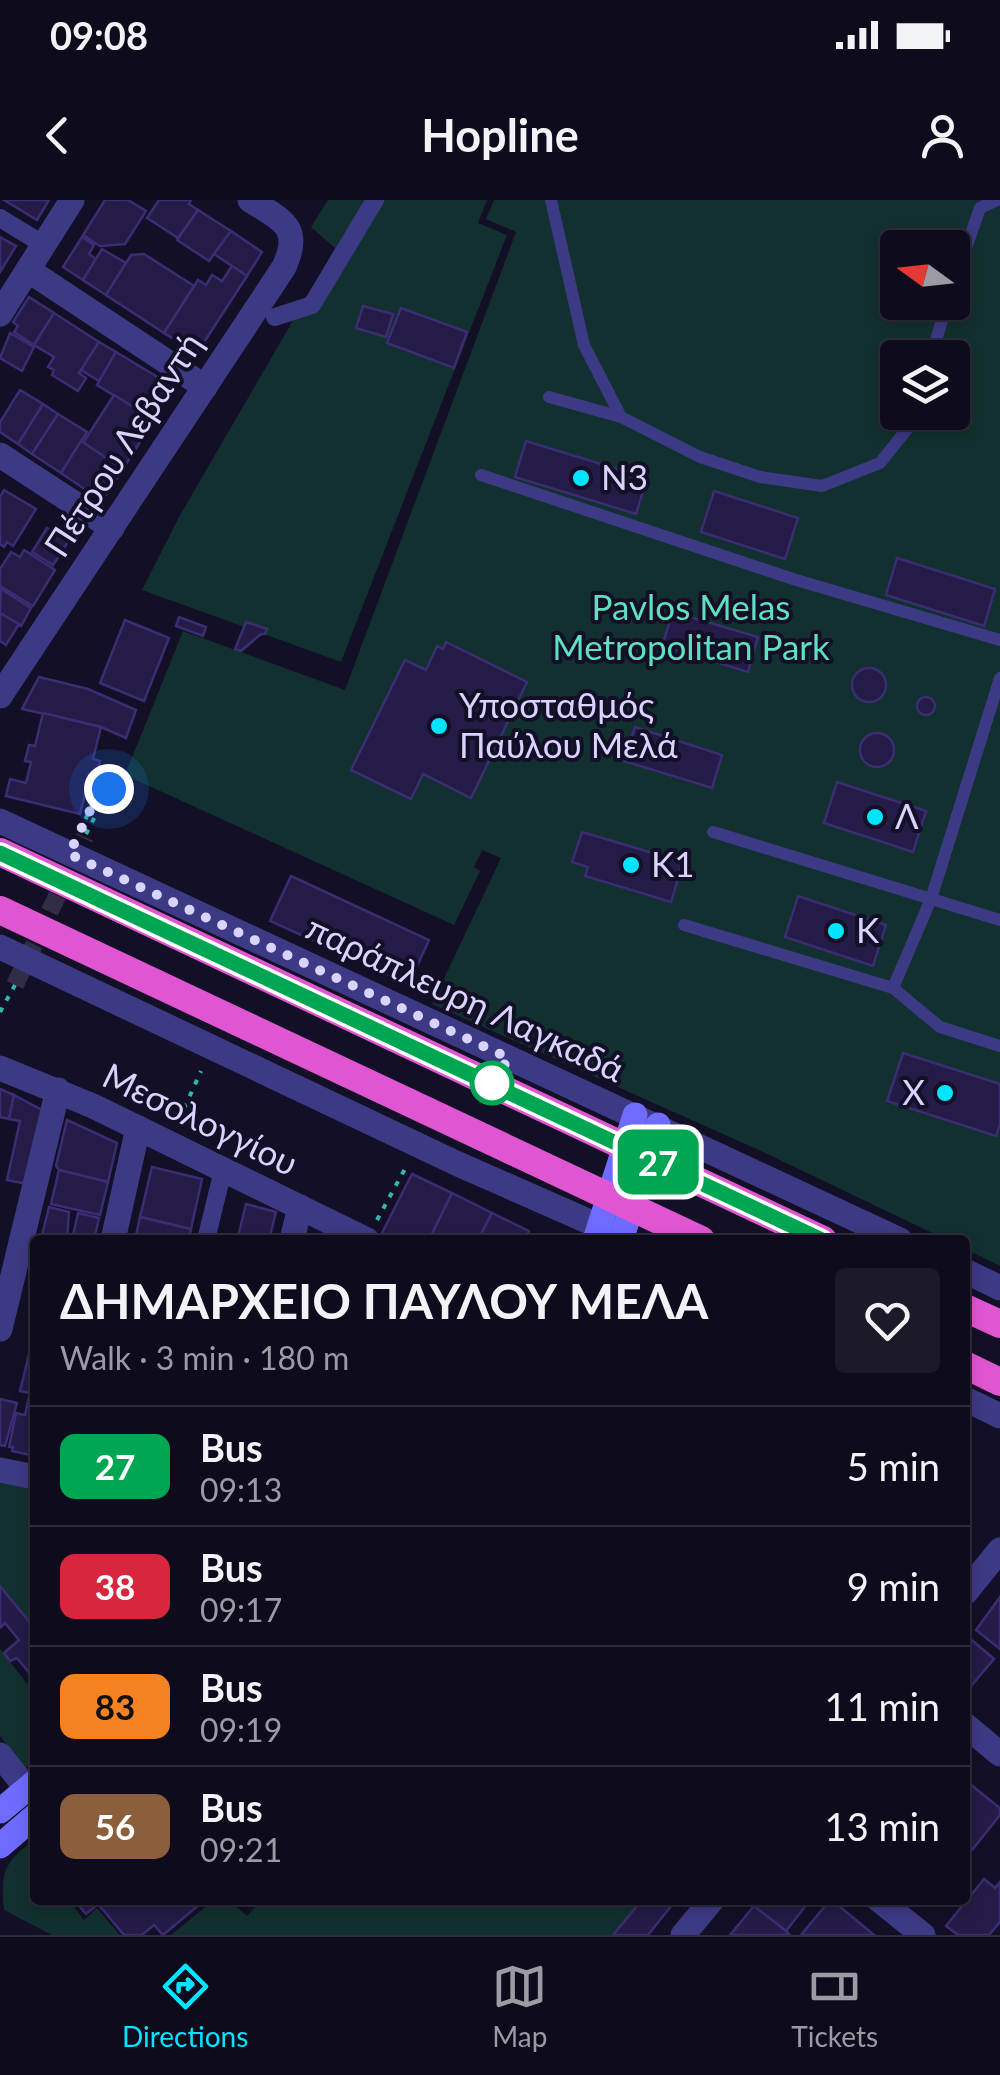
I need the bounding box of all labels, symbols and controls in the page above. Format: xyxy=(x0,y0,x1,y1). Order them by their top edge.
text: 09:08 xyxy=(50,12,148,58)
icon: back xyxy=(30,108,85,163)
text: Hopline xyxy=(421,108,579,162)
icon: person xyxy=(915,108,970,163)
north arrow xyxy=(880,230,970,320)
map controls xyxy=(880,230,970,430)
street label: Πέτρου Λεβαντή xyxy=(34,324,210,564)
button: layers xyxy=(880,340,970,430)
place label: Ν3 xyxy=(601,455,648,497)
marker: Ν3 xyxy=(570,467,592,489)
park label: Pavlos Melas Metropolitan Park xyxy=(552,585,830,667)
place label: Υποσταθμός Παύλου Μελά xyxy=(459,683,678,765)
marker: Υποσταθμός Παύλου Μελά xyxy=(428,715,450,737)
your location xyxy=(84,764,134,814)
place label: Λ xyxy=(895,794,919,836)
marker: Λ xyxy=(864,806,886,828)
place label: Κ1 xyxy=(651,842,695,884)
marker: Κ1 xyxy=(620,854,642,876)
street label: παράπλευρη Λαγκαδά xyxy=(300,905,632,1089)
place label: Κ xyxy=(856,908,880,950)
marker: Κ xyxy=(825,920,847,942)
street label: Μεσολογγίου xyxy=(97,1053,305,1183)
unlabelled marker xyxy=(471,1062,513,1104)
place label: Χ xyxy=(902,1070,925,1112)
marker: Χ xyxy=(934,1082,956,1104)
line badge: 27 xyxy=(613,1130,703,1194)
text: 27 xyxy=(638,1141,678,1183)
button: heart xyxy=(835,1268,940,1373)
text: ΔΗΜΑΡΧΕΙΟ ΠΑΥΛΟΥ ΜΕΛΑ xyxy=(60,1272,708,1329)
text: Walk · 3 min · 180 m xyxy=(60,1338,349,1377)
text: Bus xyxy=(200,1424,263,1470)
text: 5 min xyxy=(847,1443,940,1489)
text: 27 xyxy=(95,1445,135,1487)
text: 09:13 xyxy=(200,1470,282,1509)
text: Bus xyxy=(200,1544,263,1590)
text: 9 min xyxy=(847,1563,940,1609)
text: 38 xyxy=(95,1565,135,1607)
text: 09:17 xyxy=(200,1590,282,1629)
text: Bus xyxy=(200,1664,263,1710)
text: 11 min xyxy=(825,1683,940,1729)
text: 83 xyxy=(95,1685,135,1727)
text: 09:19 xyxy=(200,1710,282,1749)
text: Bus xyxy=(200,1784,263,1830)
text: 13 min xyxy=(825,1803,940,1849)
text: 56 xyxy=(95,1805,135,1847)
text: 09:21 xyxy=(200,1830,282,1869)
tab: Directions xyxy=(122,1959,248,2053)
tab: Map xyxy=(492,1959,547,2053)
tab: Tickets xyxy=(791,1959,878,2053)

